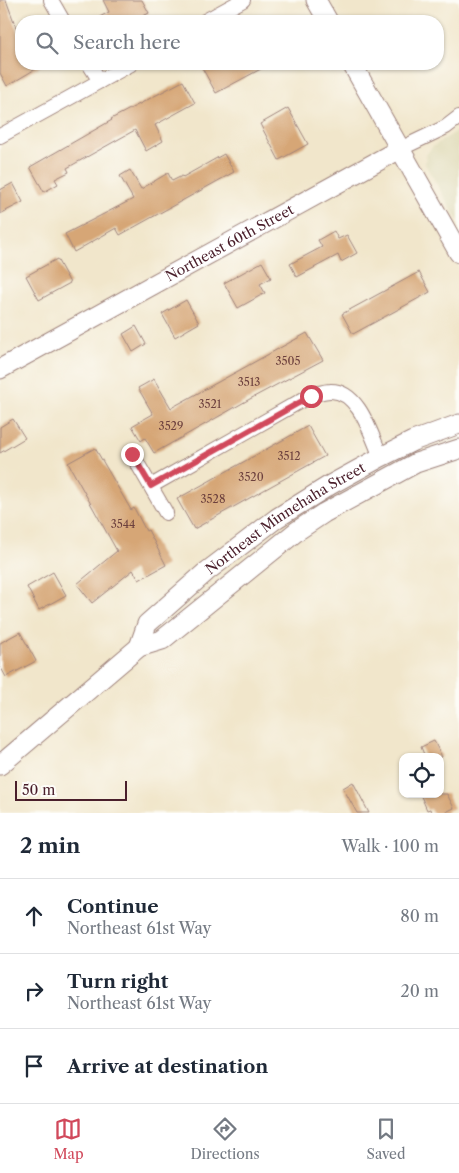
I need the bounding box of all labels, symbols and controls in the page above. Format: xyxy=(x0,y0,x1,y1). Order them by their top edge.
search box xyxy=(15,15,444,70)
icon: search xyxy=(33,29,61,57)
text: Search here xyxy=(73,31,181,54)
street label: Northeast 60th Street xyxy=(162,200,297,285)
house number: 3505 xyxy=(276,354,301,368)
house number: 3513 xyxy=(238,375,260,389)
route start xyxy=(300,385,323,408)
house number: 3521 xyxy=(199,397,222,411)
house number: 3529 xyxy=(159,419,183,433)
route end xyxy=(121,443,144,466)
house number: 3512 xyxy=(278,449,300,463)
street label: Northeast Minnehaha Street xyxy=(202,458,368,578)
house number: 3520 xyxy=(238,470,264,484)
house number: 3528 xyxy=(201,492,225,506)
house number: 3544 xyxy=(111,517,135,531)
map controls xyxy=(399,753,444,798)
button: locate xyxy=(399,753,444,798)
scale bar xyxy=(15,778,128,801)
text: 50 m xyxy=(22,781,55,799)
text: 2 min xyxy=(20,833,80,858)
text: Walk · 100 m xyxy=(342,836,439,856)
text: Continue xyxy=(67,895,159,918)
icon: ahead xyxy=(20,902,48,930)
text: 80 m xyxy=(400,906,439,926)
text: Northeast 61st Way xyxy=(67,918,212,938)
text: Turn right xyxy=(67,970,168,993)
icon: right xyxy=(20,977,48,1005)
text: 20 m xyxy=(400,981,439,1001)
text: Northeast 61st Way xyxy=(67,993,212,1013)
icon: arrive xyxy=(20,1052,48,1080)
text: Arrive at destination xyxy=(67,1055,268,1078)
tab: Map xyxy=(53,1115,84,1163)
tab: Directions xyxy=(190,1115,260,1163)
tab: Saved xyxy=(367,1115,405,1163)

